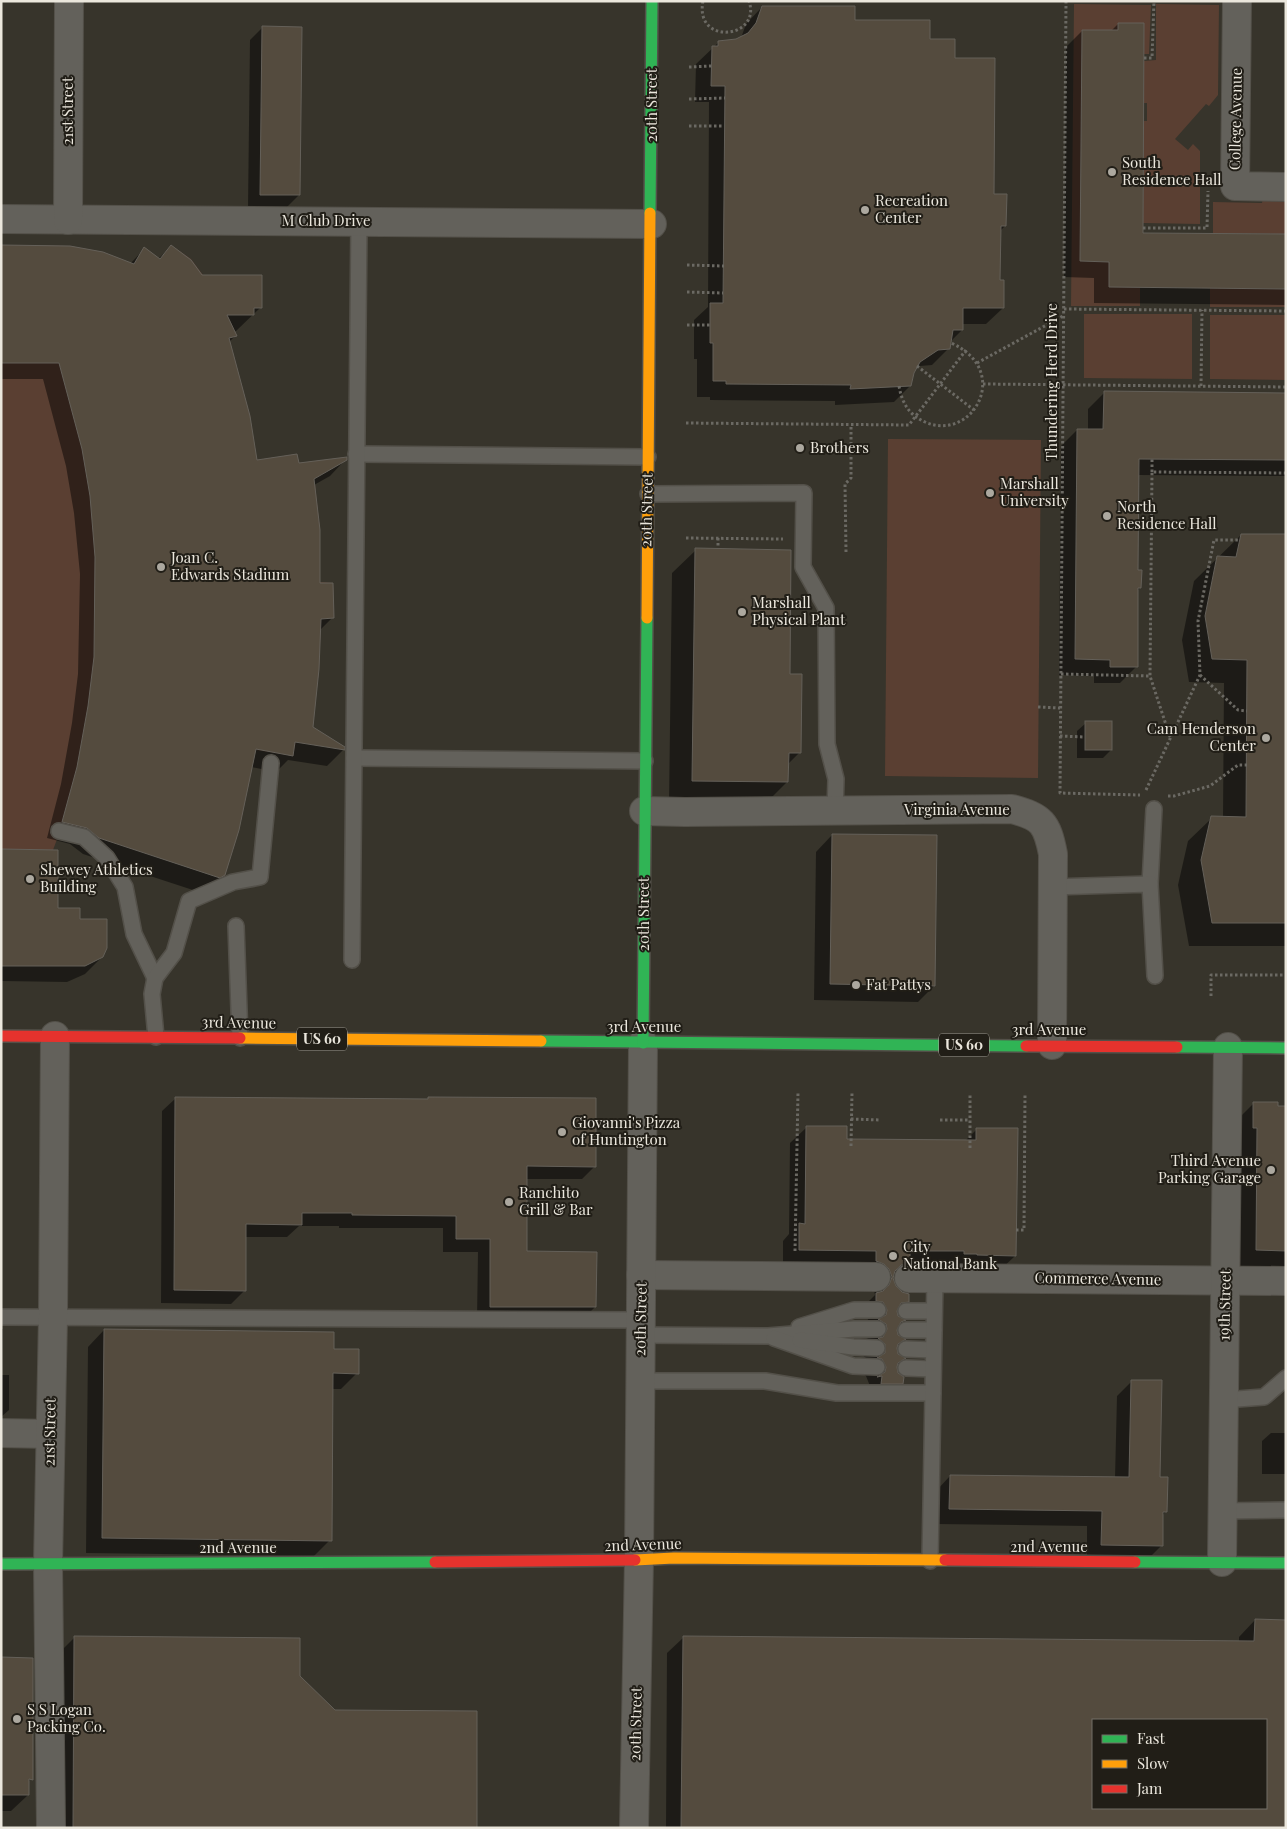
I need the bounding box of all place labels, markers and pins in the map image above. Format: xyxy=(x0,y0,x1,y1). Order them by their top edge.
place label: South Residence Hall xyxy=(1122,152,1222,189)
marker: South Residence Hall xyxy=(1106,166,1118,178)
place label: Recreation Center xyxy=(875,190,948,227)
marker: Recreation Center xyxy=(859,204,871,216)
place label: Brothers xyxy=(810,437,869,457)
marker: Brothers xyxy=(794,442,806,454)
place label: Marshall University xyxy=(1000,473,1069,510)
marker: Marshall University xyxy=(984,487,996,499)
place label: North Residence Hall xyxy=(1117,496,1217,533)
marker: North Residence Hall xyxy=(1101,510,1113,522)
place label: Joan C. Edwards Stadium xyxy=(170,547,290,584)
marker: Joan C. Edwards Stadium xyxy=(155,561,167,573)
place label: Marshall Physical Plant xyxy=(752,592,846,629)
marker: Marshall Physical Plant xyxy=(736,606,748,618)
place label: Cam Henderson Center xyxy=(1147,718,1256,755)
marker: Cam Henderson Center xyxy=(1260,732,1272,744)
place label: Shewey Athletics Building xyxy=(40,859,153,896)
marker: Shewey Athletics Building xyxy=(24,873,36,885)
place label: Fat Pattys xyxy=(866,974,931,994)
marker: Fat Pattys xyxy=(850,979,862,991)
place label: Giovanni's Pizza of Huntington xyxy=(572,1112,681,1149)
marker: Giovanni's Pizza of Huntington xyxy=(556,1126,568,1138)
place label: Third Avenue Parking Garage xyxy=(1158,1150,1261,1187)
marker: Third Avenue Parking Garage xyxy=(1265,1164,1277,1176)
place label: Ranchito Grill & Bar xyxy=(519,1182,593,1219)
marker: Ranchito Grill & Bar xyxy=(503,1196,515,1208)
place label: City National Bank xyxy=(903,1236,998,1273)
marker: City National Bank xyxy=(887,1250,899,1262)
place label: S S Logan Packing Co. xyxy=(27,1699,106,1736)
marker: S S Logan Packing Co. xyxy=(11,1713,23,1725)

